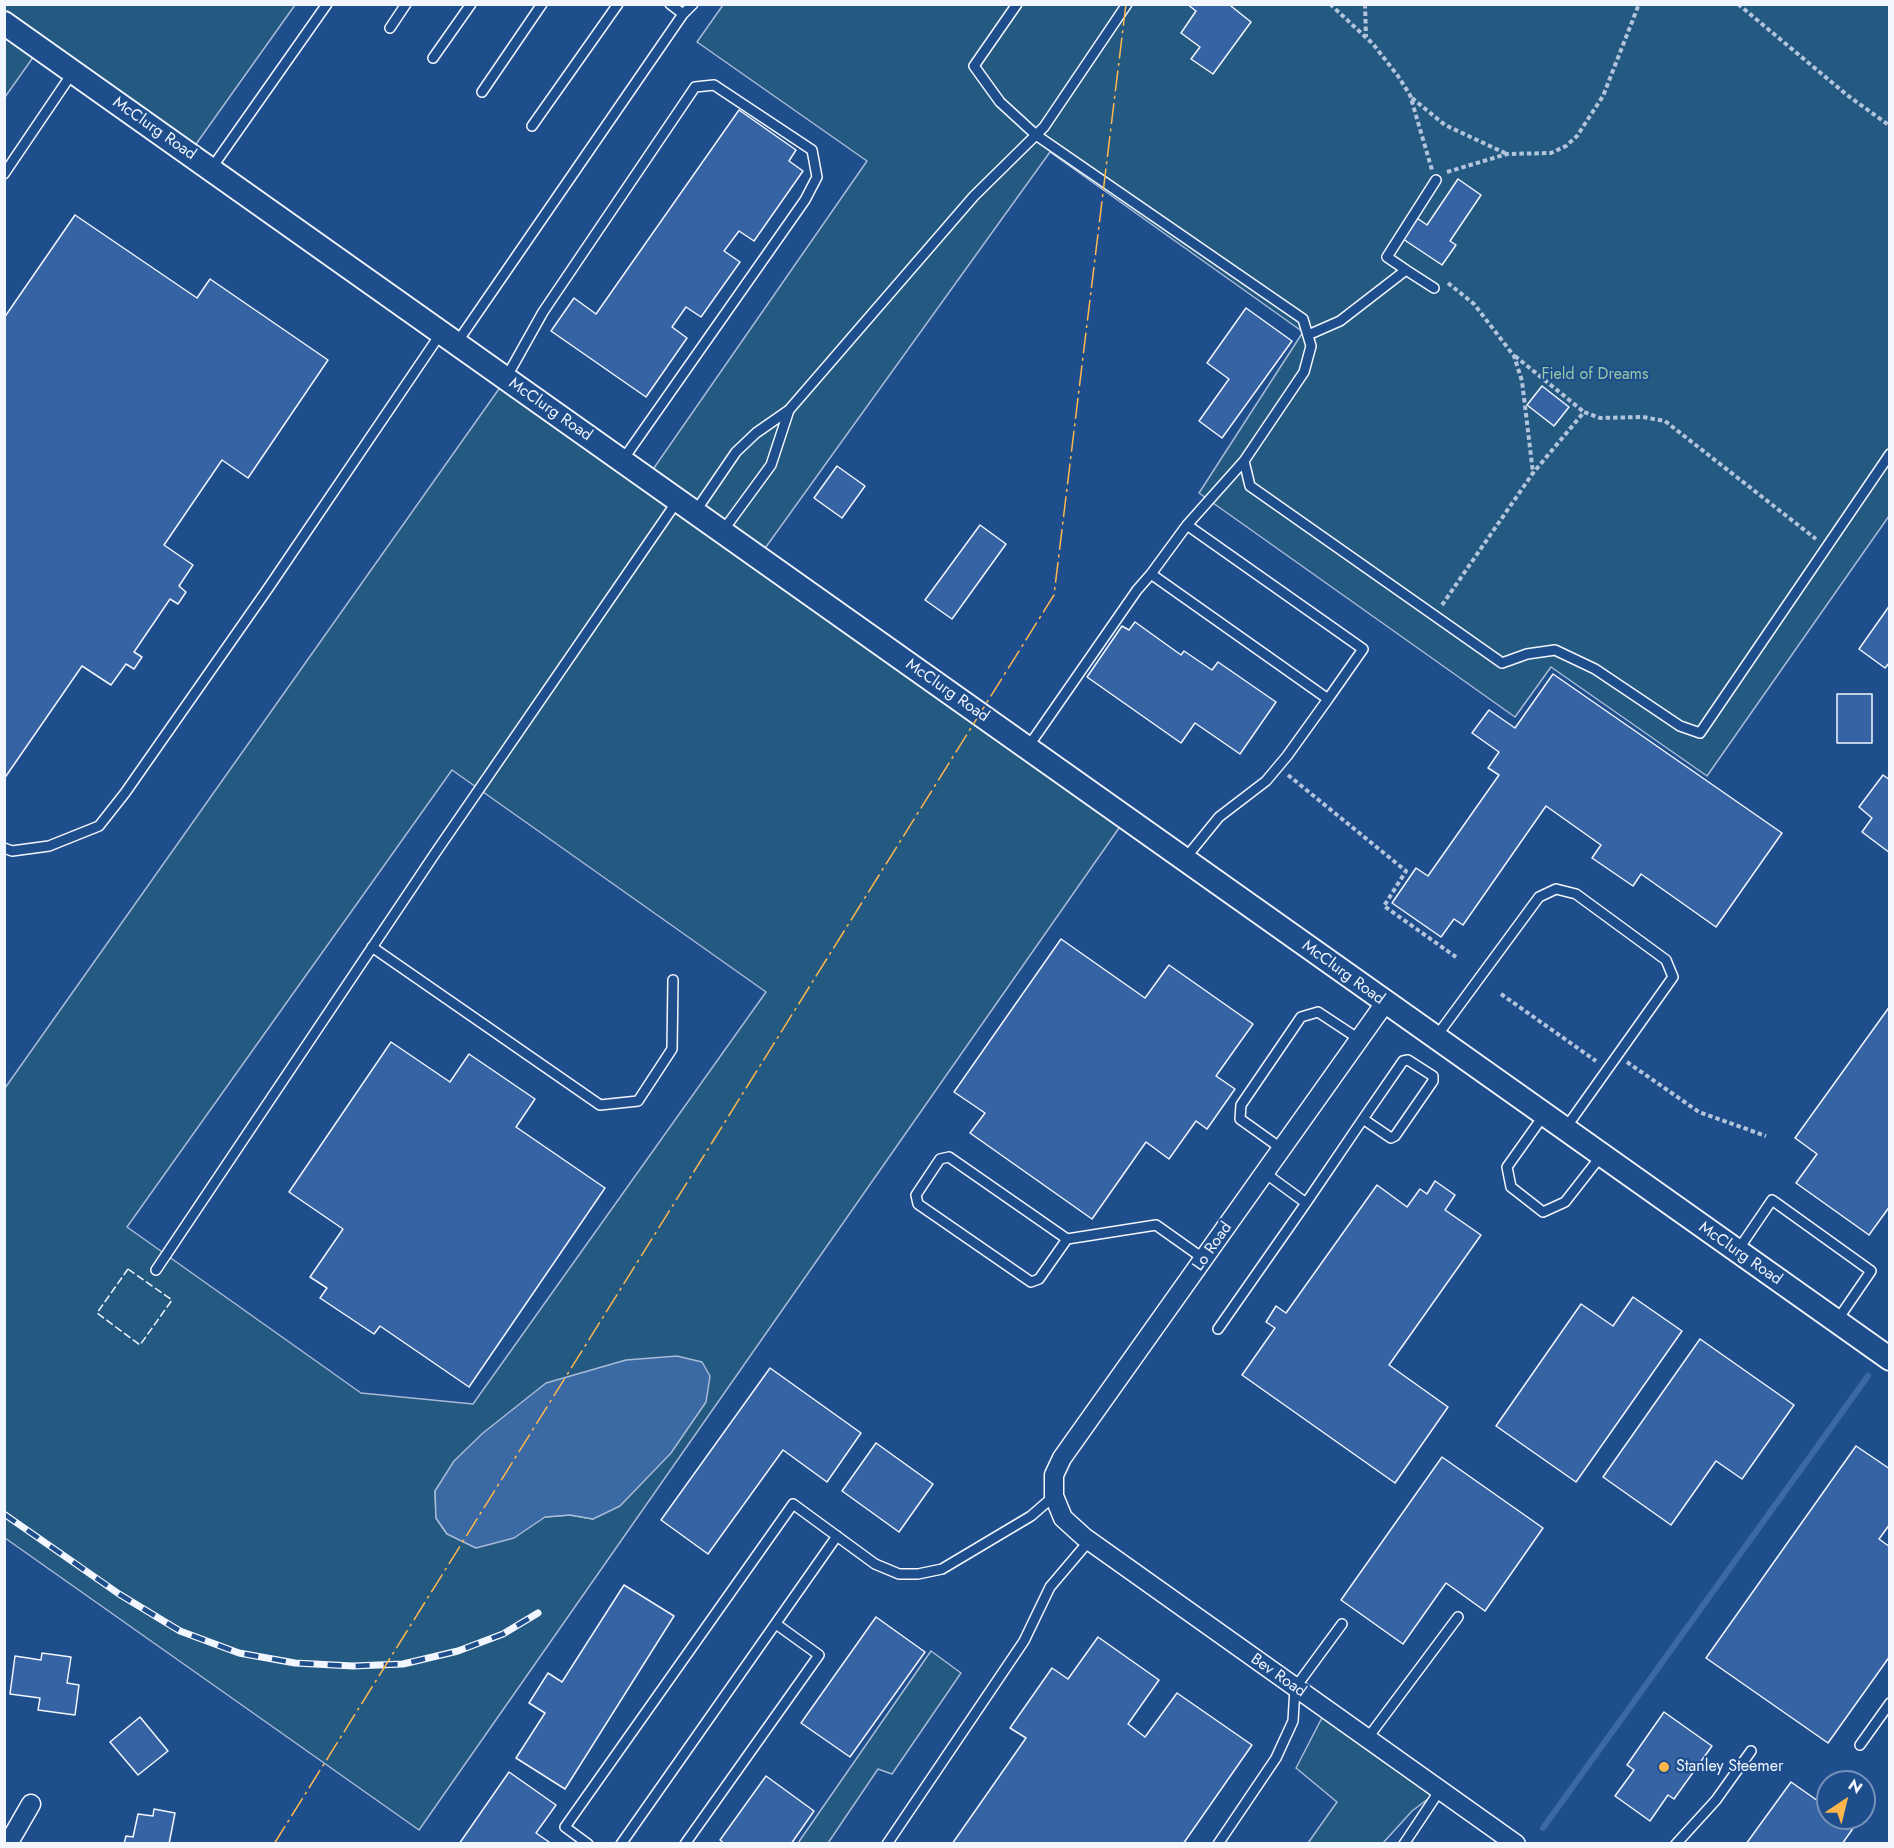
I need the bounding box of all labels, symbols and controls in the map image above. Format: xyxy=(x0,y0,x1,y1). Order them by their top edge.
street label: McClurg Road xyxy=(109,93,199,165)
park label: Field of Dreams xyxy=(1541,365,1649,385)
street label: McClurg Road xyxy=(505,374,595,446)
street label: McClurg Road xyxy=(902,655,992,727)
street label: McClurg Road xyxy=(1298,937,1388,1009)
street label: McClurg Road xyxy=(1695,1218,1785,1290)
street label: Lo Road xyxy=(1189,1219,1237,1275)
street label: Bev Road xyxy=(1247,1650,1309,1702)
place label: Stanley Steemer xyxy=(1676,1757,1784,1777)
marker: Stanley Steemer xyxy=(1657,1760,1671,1774)
north arrow xyxy=(1816,1770,1876,1830)
text: N xyxy=(1844,1773,1867,1800)

